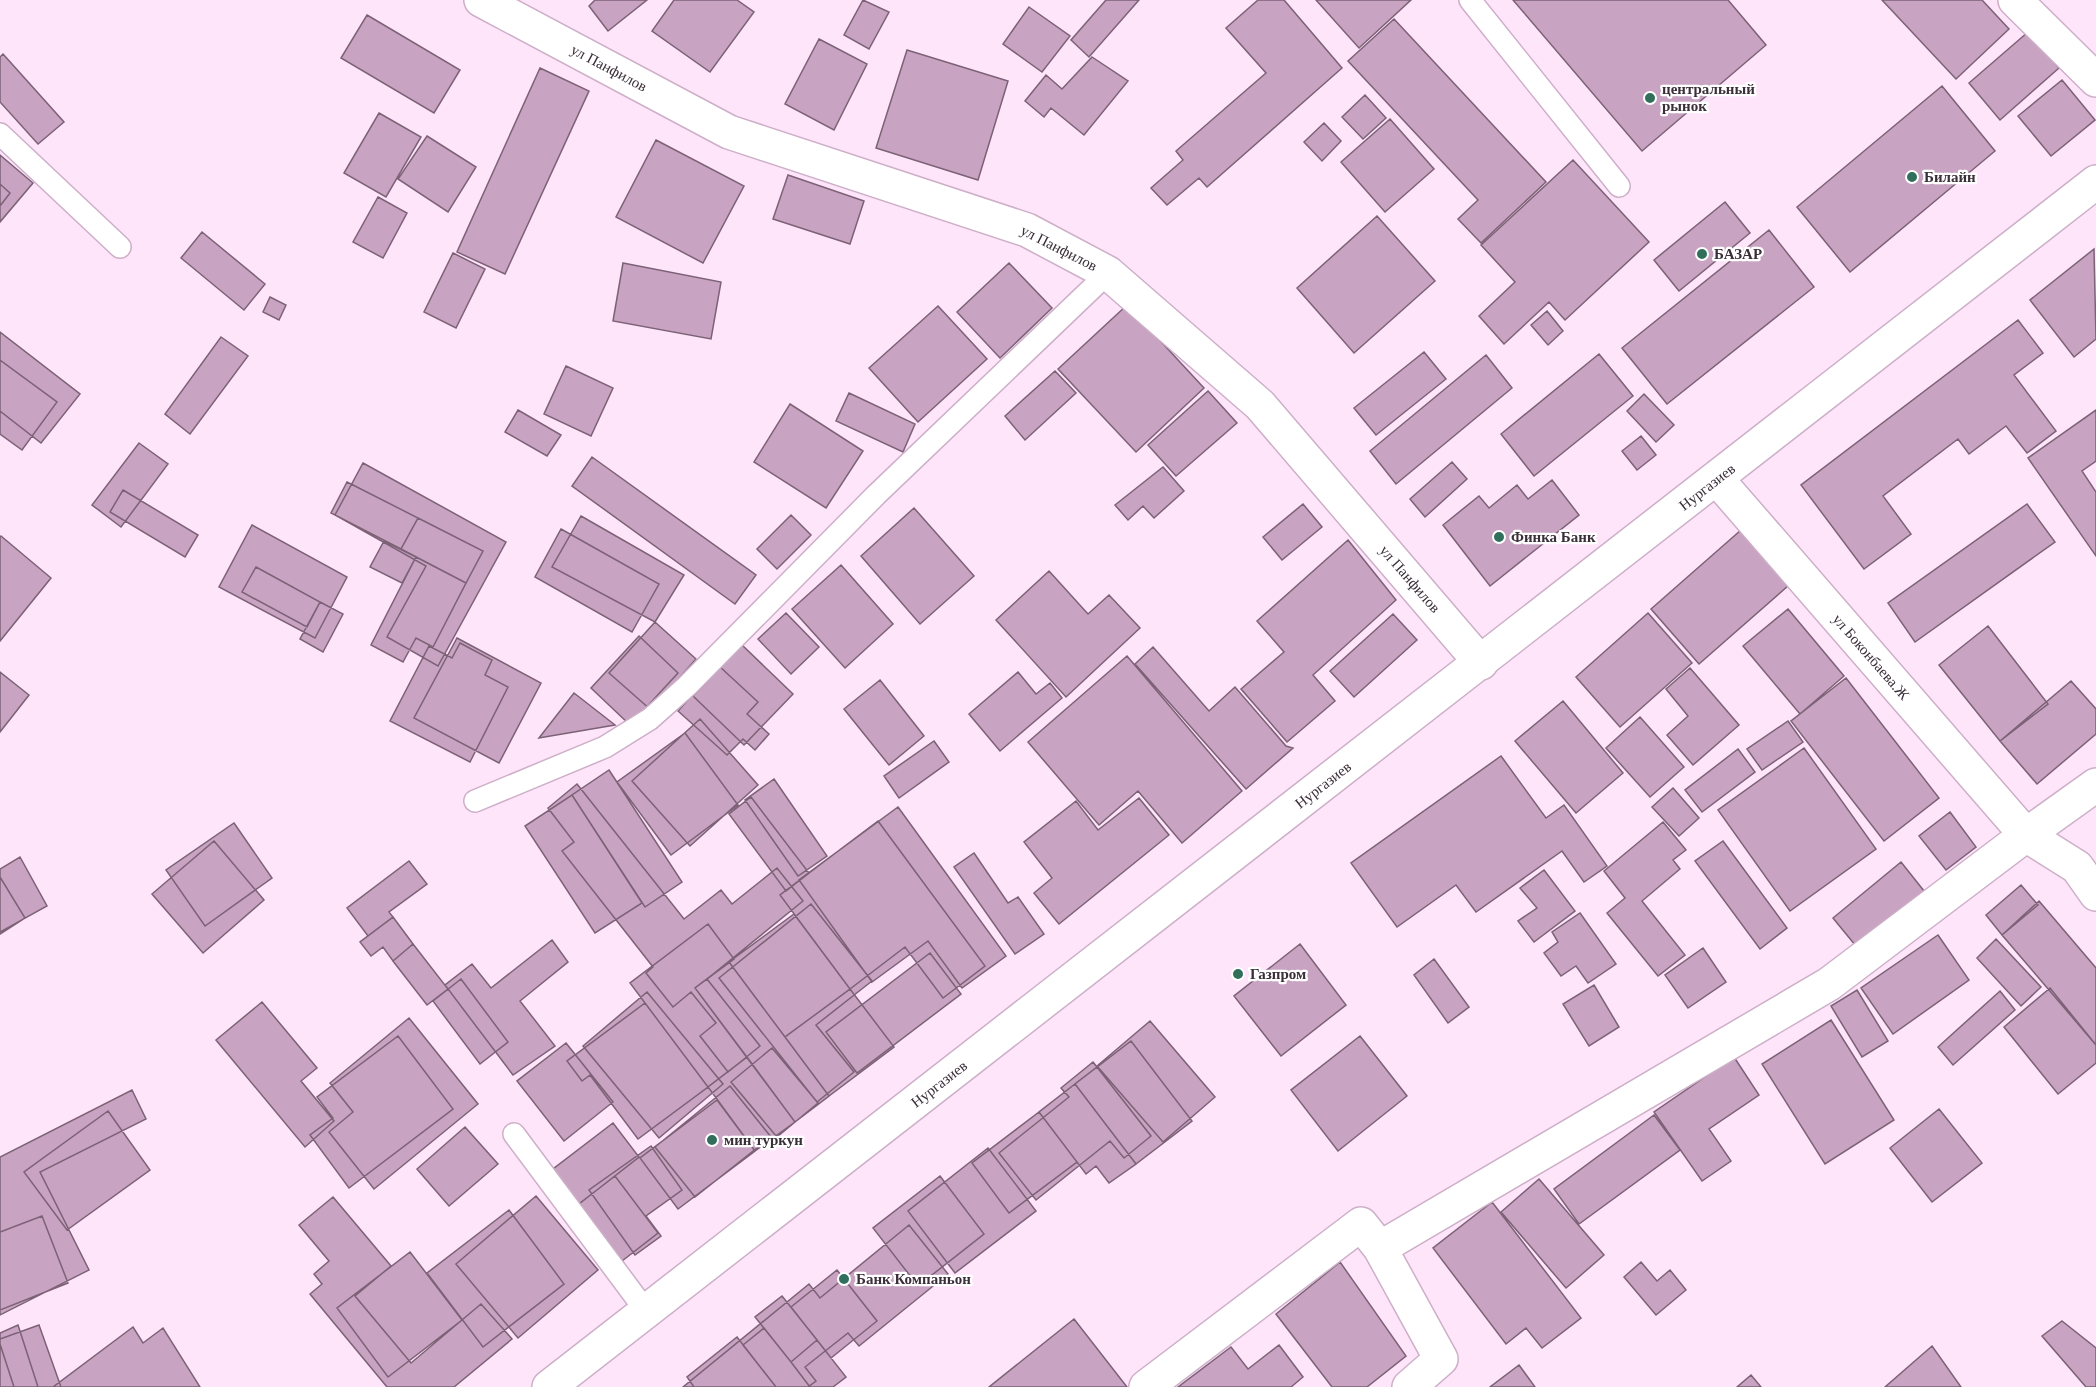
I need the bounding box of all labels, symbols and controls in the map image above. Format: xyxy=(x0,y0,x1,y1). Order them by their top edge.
street label: ул Панфилов xyxy=(568,41,650,95)
place label: центральный рынок xyxy=(1662,81,1755,114)
marker: центральный рынок xyxy=(1643,91,1657,105)
place label: Билайн xyxy=(1924,169,1976,185)
marker: Билайн xyxy=(1905,170,1919,184)
street label: ул Панфилов xyxy=(1018,222,1100,274)
place label: БАЗАР xyxy=(1714,246,1762,262)
marker: БАЗАР xyxy=(1695,247,1709,261)
street label: Нургазиев xyxy=(1676,460,1738,514)
place label: Финка Банк xyxy=(1511,529,1596,545)
marker: Финка Банк xyxy=(1492,530,1506,544)
street label: ул Панфилов xyxy=(1377,542,1443,616)
street label: ул Боконбаева.Ж xyxy=(1830,611,1913,703)
street label: Нургазиев xyxy=(1292,758,1354,812)
place label: Газпром xyxy=(1250,966,1306,982)
marker: Газпром xyxy=(1231,967,1245,981)
street label: Нургазиев xyxy=(908,1057,970,1111)
place label: мин туркун xyxy=(724,1132,803,1148)
marker: мин туркун xyxy=(705,1133,719,1147)
place label: Банк Компаньон xyxy=(856,1271,971,1287)
marker: Банк Компаньон xyxy=(837,1272,851,1286)

